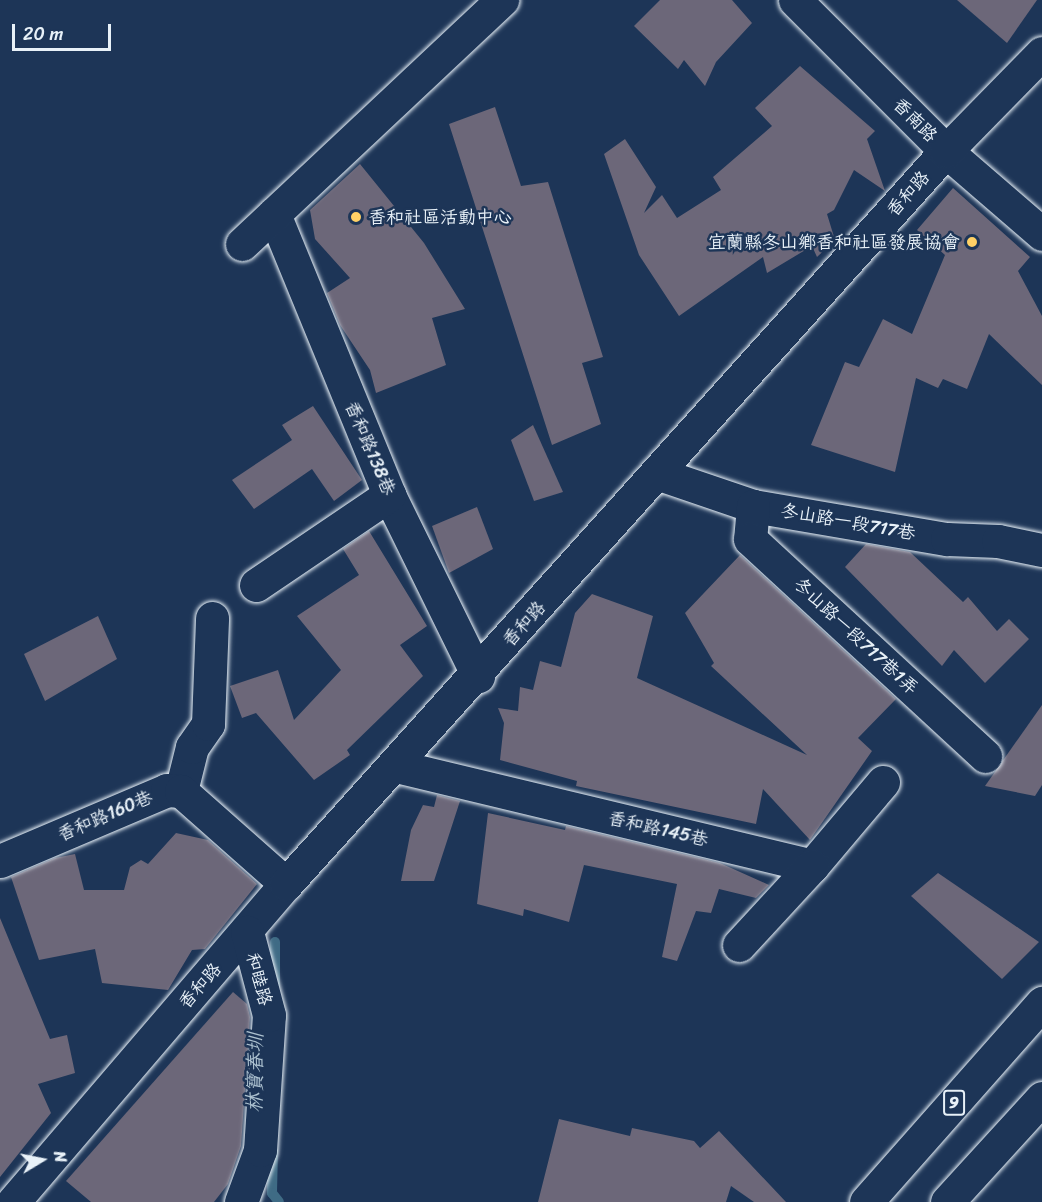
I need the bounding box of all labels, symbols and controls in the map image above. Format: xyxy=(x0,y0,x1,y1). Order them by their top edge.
scale bar xyxy=(15,12,114,50)
text: 20 m xyxy=(23,18,63,50)
street label: 香南路 xyxy=(888,93,942,147)
street label: 香和路 xyxy=(882,167,934,221)
place label: 香和社區活動中心 xyxy=(368,206,512,228)
marker: 香和社區活動中心 xyxy=(349,210,363,224)
place label: 宜蘭縣冬山鄉香和社區發展協會 xyxy=(708,231,960,253)
marker: 宜蘭縣冬山鄉香和社區發展協會 xyxy=(965,235,979,249)
street label: 香和路138巷 xyxy=(340,398,400,498)
street label: 冬山路一段717巷 xyxy=(779,500,917,544)
street label: 冬山路一段717巷1弄 xyxy=(789,573,923,699)
street label: 香和路 xyxy=(498,597,550,651)
street label: 香和路160巷 xyxy=(54,786,156,846)
street label: 香和路145巷 xyxy=(606,807,710,851)
street label: 和睦路 xyxy=(242,950,276,1008)
street label: 香和路 xyxy=(174,959,226,1013)
water label: 林寶春圳 xyxy=(242,1033,268,1113)
road number: 9 xyxy=(942,1090,966,1116)
north arrow xyxy=(12,1130,72,1190)
text: N xyxy=(45,1149,75,1165)

